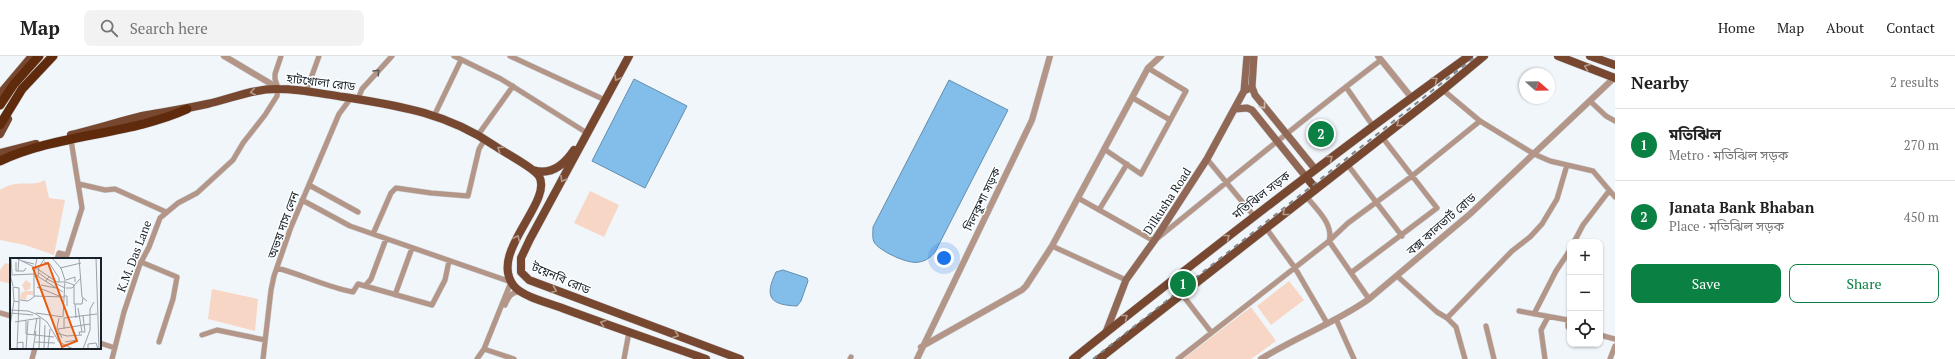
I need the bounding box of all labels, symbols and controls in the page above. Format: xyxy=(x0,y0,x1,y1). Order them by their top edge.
search box xyxy=(84,10,364,46)
text: Map xyxy=(20,15,60,40)
icon: search xyxy=(98,17,120,39)
text: Search here xyxy=(130,18,208,38)
text: Home xyxy=(1718,18,1755,37)
text: Map xyxy=(1777,18,1804,37)
text: About xyxy=(1826,18,1864,37)
text: Contact xyxy=(1886,18,1935,37)
one-way arrow xyxy=(1583,63,1590,71)
north arrow xyxy=(1519,68,1555,104)
one-way arrow xyxy=(372,69,379,77)
street label: হাটখোলা রোড xyxy=(285,70,357,94)
text: Nearby xyxy=(1631,71,1689,94)
text: 2 results xyxy=(1890,73,1939,91)
one-way arrow xyxy=(614,74,622,81)
one-way arrow xyxy=(1430,78,1437,85)
one-way arrow xyxy=(250,88,256,96)
one-way arrow xyxy=(1258,101,1265,108)
pin: 2 xyxy=(1308,119,1334,149)
one-way arrow xyxy=(1396,119,1403,126)
text: মতিঝিল xyxy=(1669,124,1721,144)
text: 1 xyxy=(1640,136,1648,154)
text: 270 m xyxy=(1904,136,1939,154)
one-way arrow xyxy=(497,146,504,154)
text: Metro · মতিঝিল সড়ক xyxy=(1669,146,1788,164)
one-way arrow xyxy=(1326,156,1333,163)
street label: Dilkusha Road xyxy=(1140,164,1194,237)
street label: দিলকুশা সড়ক xyxy=(960,165,1005,234)
street label: মতিঝিল সড়ক xyxy=(1228,168,1293,223)
one-way arrow xyxy=(560,175,567,182)
street label: অভয় দাস লেন xyxy=(264,189,302,261)
street label: বক্স কালভার্ট রোড xyxy=(1402,189,1479,259)
text: Janata Bank Bhaban xyxy=(1669,197,1814,217)
one-way arrow xyxy=(1283,208,1290,215)
text: 2 xyxy=(1640,208,1648,226)
text: 450 m xyxy=(1904,208,1939,226)
text: Place · মতিঝিল সড়ক xyxy=(1669,217,1784,235)
street label: K.M. Das Lane xyxy=(113,218,155,294)
one-way arrow xyxy=(512,235,520,243)
one-way arrow xyxy=(1223,235,1230,242)
map controls xyxy=(1567,239,1603,347)
button: + xyxy=(1567,239,1603,275)
your location xyxy=(934,248,954,268)
inset map xyxy=(10,258,101,349)
street label: টয়েনবি রোড xyxy=(529,259,593,297)
button: Save xyxy=(1631,264,1781,303)
button: Share xyxy=(1789,264,1939,303)
pin: 1 xyxy=(1170,269,1196,299)
button: − xyxy=(1567,275,1603,311)
one-way arrow xyxy=(551,285,558,293)
button: locate xyxy=(1567,311,1603,347)
one-way arrow xyxy=(1121,315,1128,322)
one-way arrow xyxy=(599,319,606,328)
one-way arrow xyxy=(672,331,679,339)

